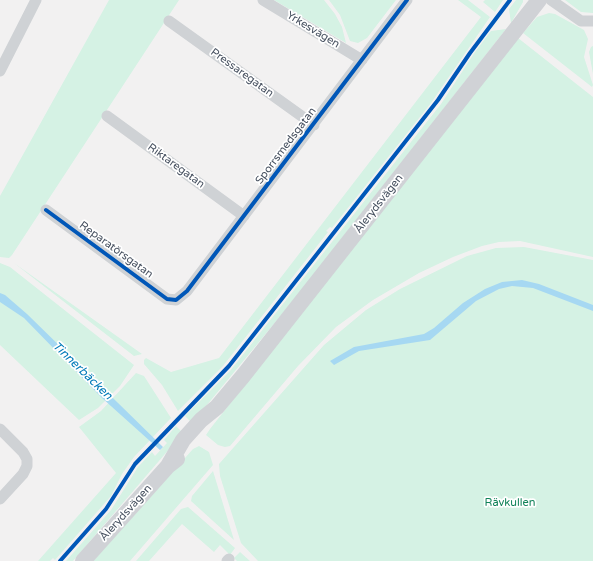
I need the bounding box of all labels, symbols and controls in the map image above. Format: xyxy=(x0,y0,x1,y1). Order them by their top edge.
street label: Yrkesvägen xyxy=(284,9,342,51)
street label: Pressaregatan xyxy=(208,46,276,100)
street label: Sporrsmedsgatan xyxy=(253,105,319,187)
street label: Riktaregatan xyxy=(145,141,207,191)
street label: Ålerydsvägen xyxy=(352,172,406,236)
street label: Reparatörsgatan xyxy=(77,219,155,281)
water label: Tinnerbäcken xyxy=(49,339,115,403)
street label: Ålerydsvägen xyxy=(97,482,155,544)
park label: Rävkullen xyxy=(485,496,535,510)

